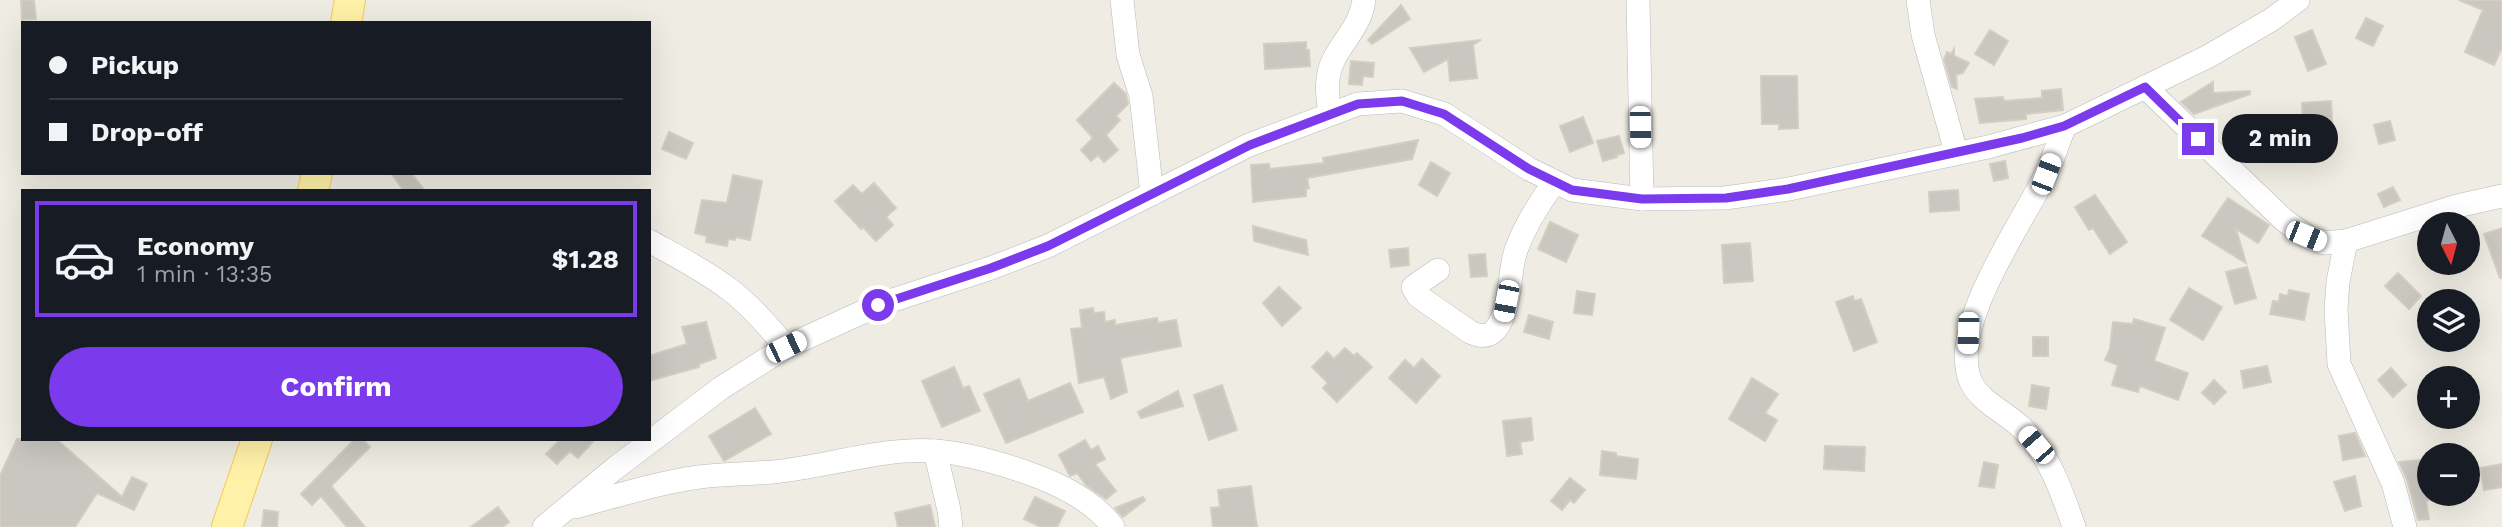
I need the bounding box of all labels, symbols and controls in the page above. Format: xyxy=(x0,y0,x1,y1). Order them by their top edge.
text: Pickup xyxy=(91,50,179,80)
car xyxy=(1630,106,1651,148)
callout: 2 min xyxy=(2222,114,2338,164)
text: Drop-off xyxy=(91,117,203,147)
route end xyxy=(2182,123,2214,155)
text: 2 min xyxy=(2249,125,2311,152)
car xyxy=(2029,151,2064,197)
north arrow xyxy=(2417,212,2480,275)
map controls xyxy=(2417,212,2480,506)
car xyxy=(2283,218,2330,254)
icon: car xyxy=(53,228,116,291)
text: Economy xyxy=(137,231,254,261)
text: $1.28 xyxy=(552,244,619,274)
text: 1 min · 13:35 xyxy=(137,261,273,288)
car xyxy=(1492,278,1521,324)
route start xyxy=(862,289,894,321)
button: layers xyxy=(2417,289,2480,352)
car xyxy=(1957,312,1980,354)
car xyxy=(763,328,810,366)
button: Confirm xyxy=(49,347,623,427)
button: + xyxy=(2417,366,2480,429)
car xyxy=(2015,422,2058,468)
button: − xyxy=(2417,443,2480,506)

